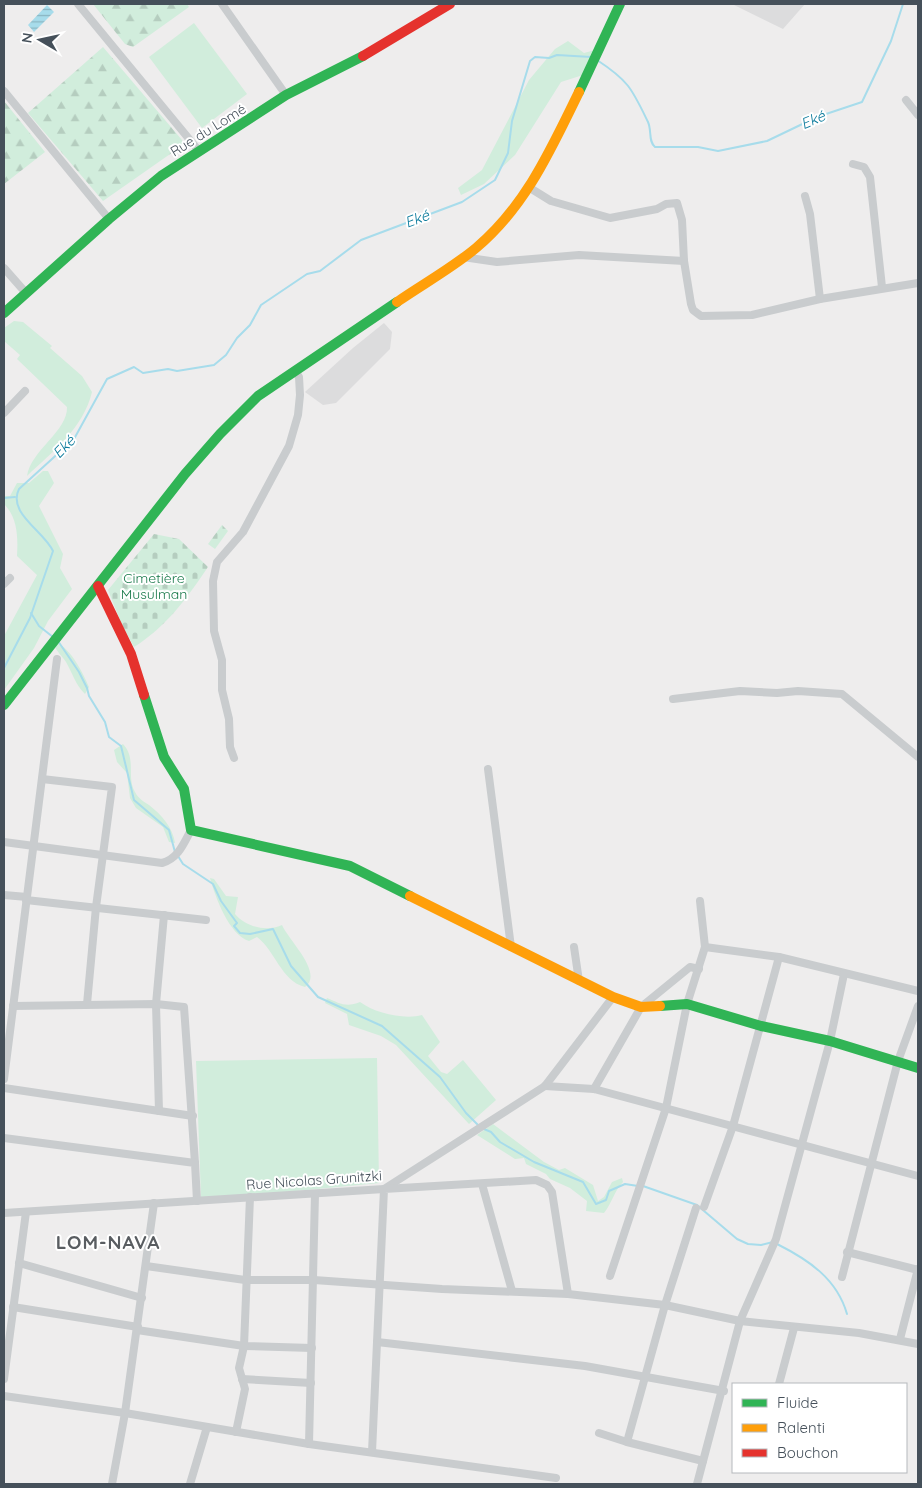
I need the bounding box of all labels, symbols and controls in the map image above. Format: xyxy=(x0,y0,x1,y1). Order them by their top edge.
north arrow xyxy=(15,15,65,65)
text: N xyxy=(17,31,37,44)
street label: Rue du Lomé xyxy=(167,100,249,160)
water label: Eké xyxy=(798,106,828,133)
water label: Eké xyxy=(402,205,432,232)
water label: Eké xyxy=(48,431,79,462)
park label: Cimetière Musulman xyxy=(121,569,187,603)
street label: Rue Nicolas Grunitzki xyxy=(246,1166,382,1194)
district label: LOM-NAVA xyxy=(56,1230,160,1254)
legend xyxy=(732,1383,907,1473)
text: Fluide xyxy=(777,1393,818,1412)
text: Ralenti xyxy=(777,1418,825,1437)
text: Bouchon xyxy=(777,1443,838,1462)

